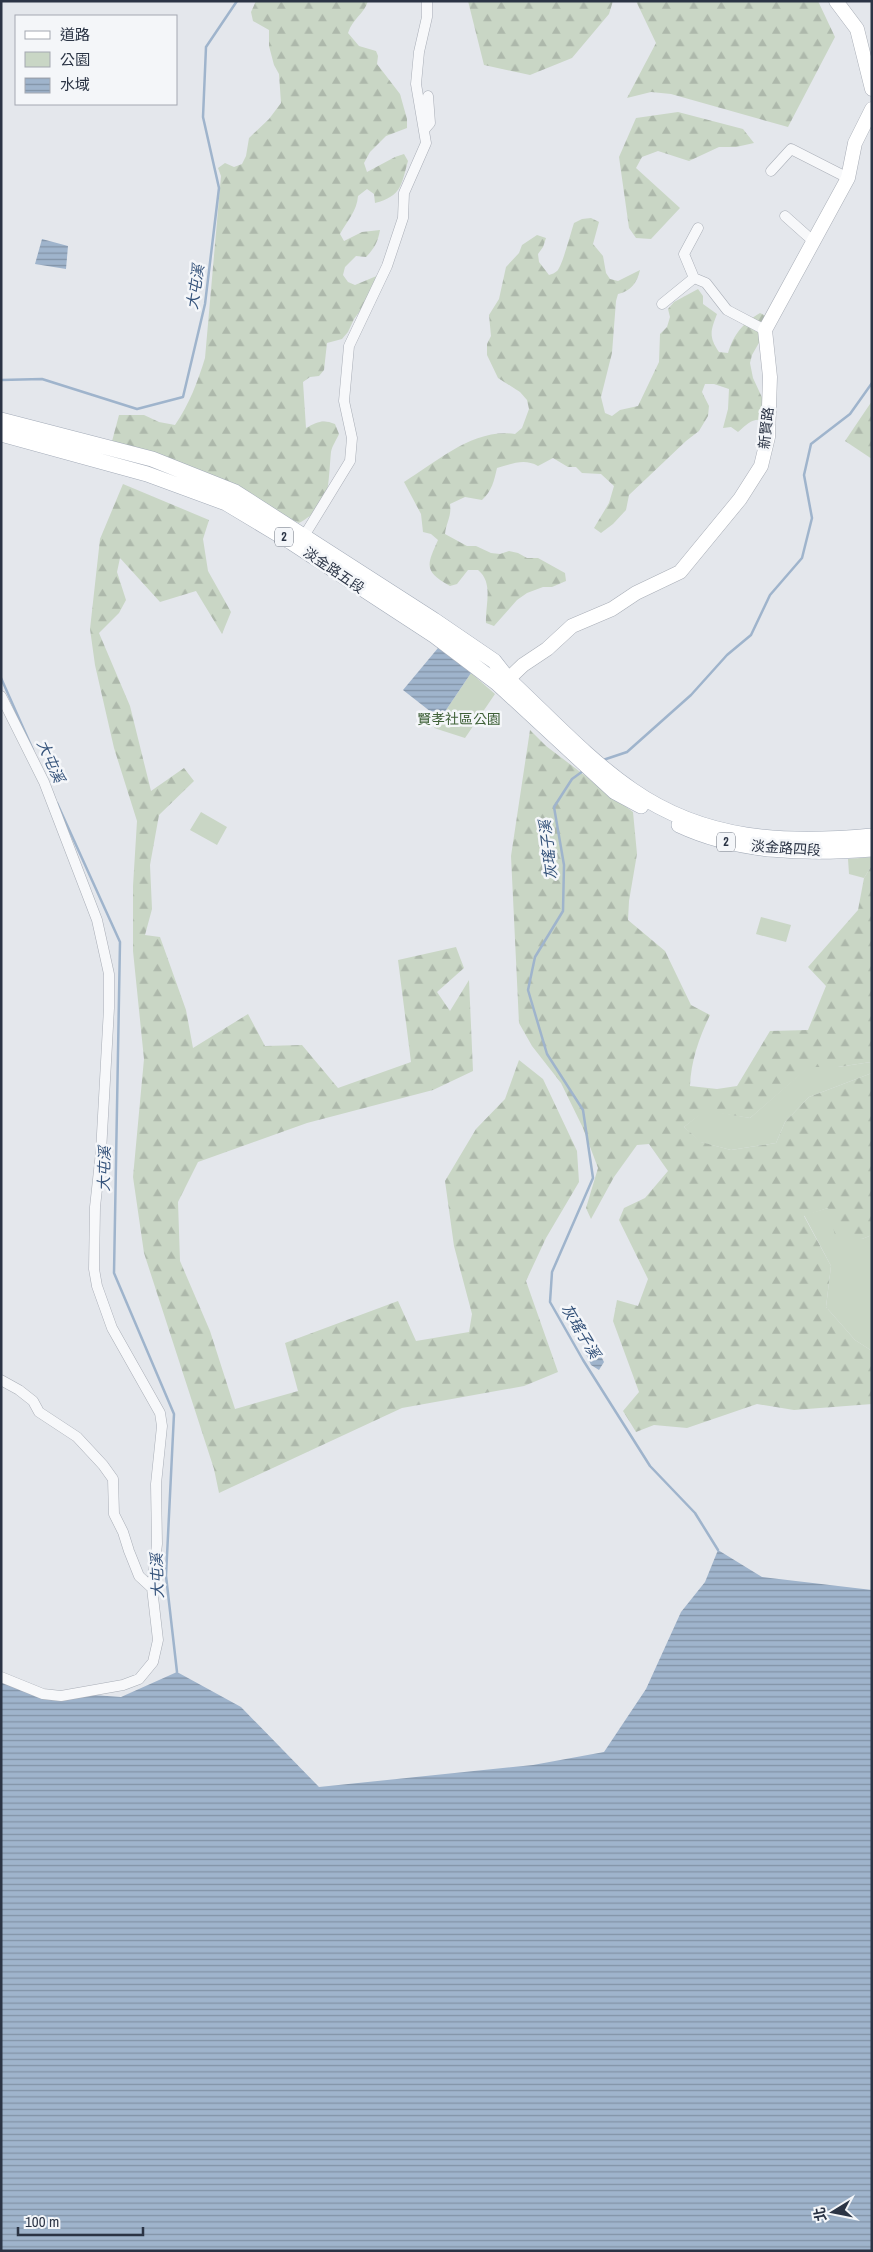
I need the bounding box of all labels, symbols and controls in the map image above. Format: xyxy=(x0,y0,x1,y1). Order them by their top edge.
legend xyxy=(15,15,178,105)
text: 道路 xyxy=(60,24,90,45)
text: 公園 xyxy=(60,49,90,70)
text: 水域 xyxy=(60,74,90,95)
water label: 大屯溪 xyxy=(181,261,209,311)
street label: 新賢路 xyxy=(755,406,777,450)
road number: 2 xyxy=(275,528,293,546)
street label: 淡金路五段 xyxy=(300,543,368,597)
park label: 賢孝社區公園 xyxy=(417,710,501,728)
water label: 大屯溪 xyxy=(32,736,71,788)
water label: 灰瑤子溪 xyxy=(534,817,562,881)
road number: 2 xyxy=(717,832,735,852)
street label: 淡金路四段 xyxy=(750,837,822,859)
water label: 大屯溪 xyxy=(93,1144,115,1192)
water label: 灰瑤子溪 xyxy=(557,1300,606,1364)
water label: 大屯溪 xyxy=(146,1551,168,1599)
north arrow xyxy=(808,2187,858,2237)
scale bar xyxy=(18,2204,142,2236)
text: 北 xyxy=(810,2206,830,2223)
text: 100 m xyxy=(25,2211,59,2232)

